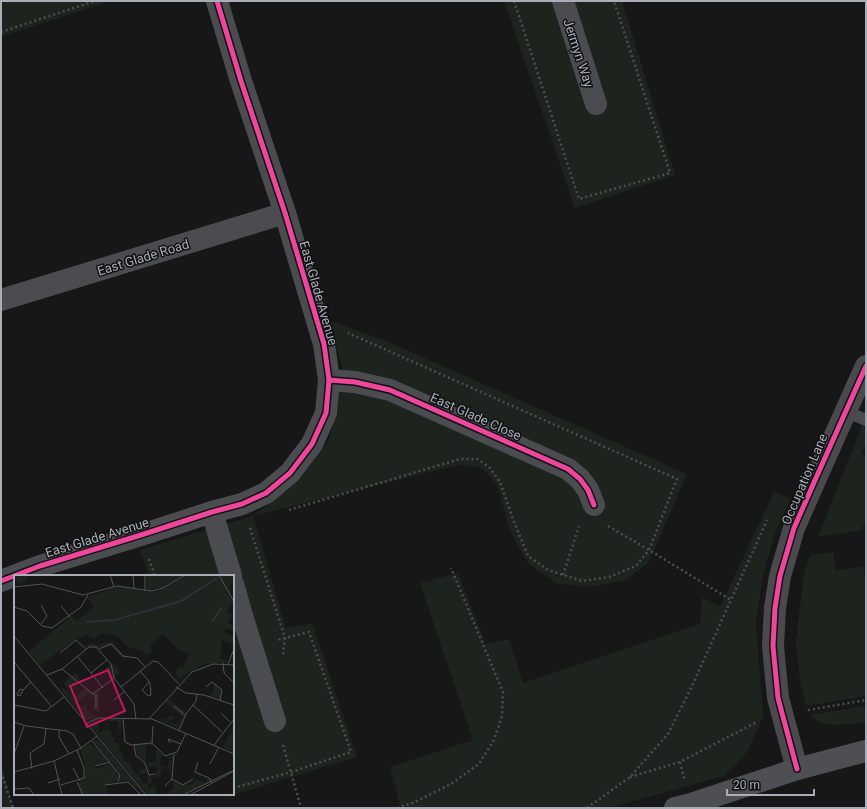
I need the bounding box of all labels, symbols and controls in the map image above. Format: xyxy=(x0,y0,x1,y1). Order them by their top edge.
street label: Jermyn Way xyxy=(560,17,597,89)
street label: East Glade Road xyxy=(96,236,191,279)
street label: East Glade Avenue xyxy=(296,239,341,347)
street label: East Glade Close xyxy=(428,390,524,443)
street label: Occupation Lane xyxy=(779,431,830,527)
street label: East Glade Avenue xyxy=(43,515,151,560)
inset map xyxy=(14,575,234,795)
scale bar xyxy=(727,771,814,797)
text: 20 m xyxy=(733,778,760,792)

